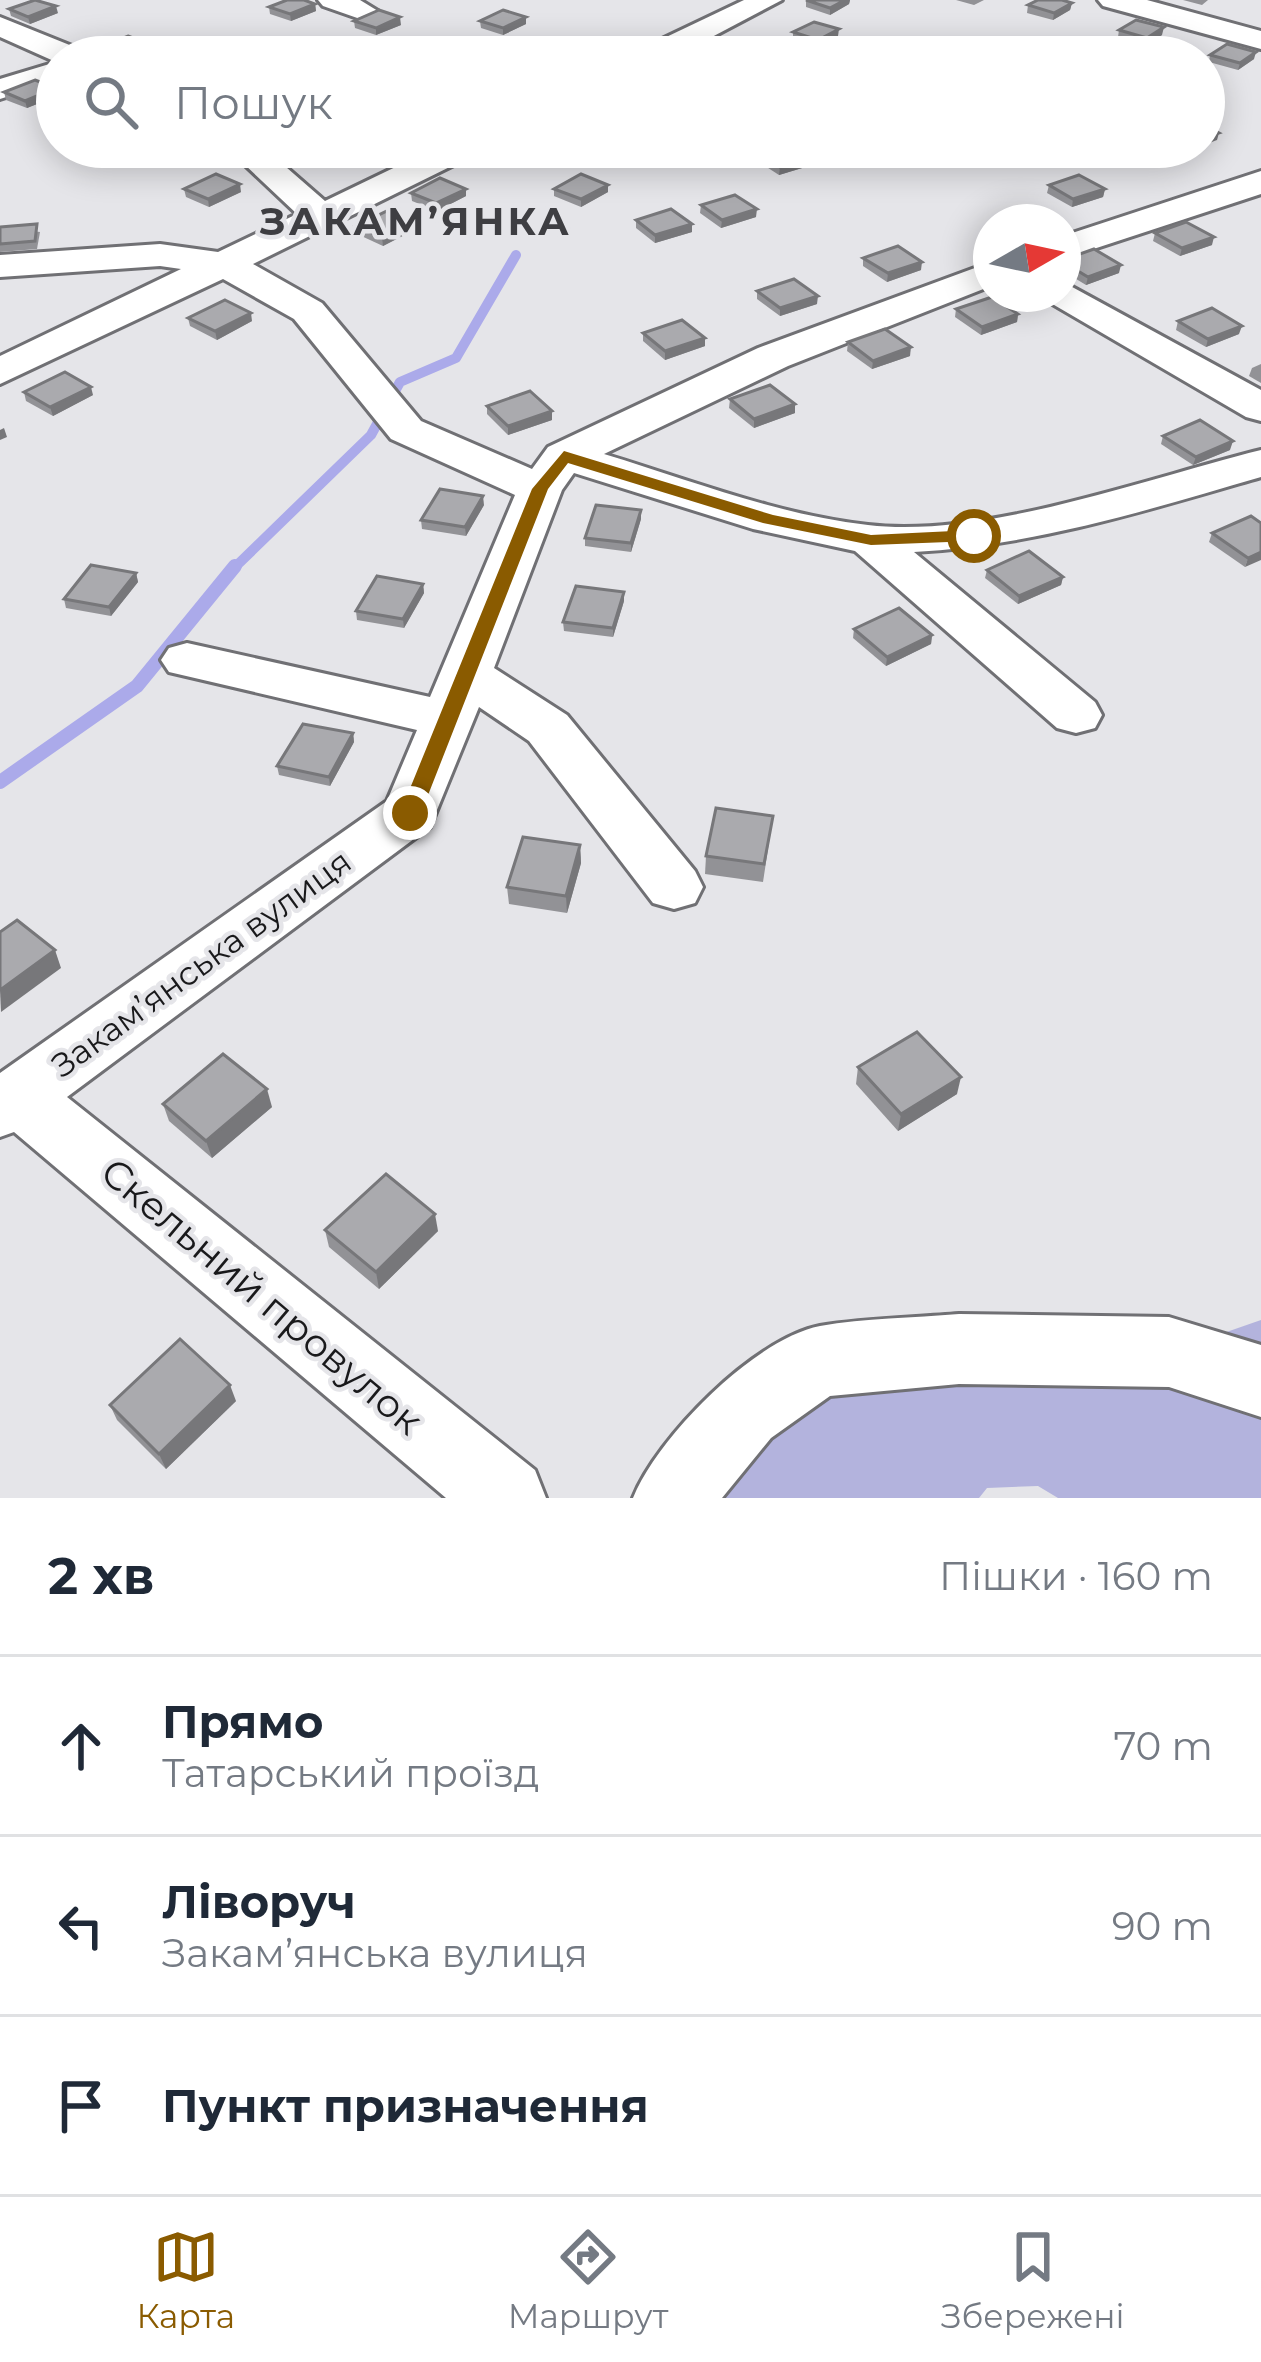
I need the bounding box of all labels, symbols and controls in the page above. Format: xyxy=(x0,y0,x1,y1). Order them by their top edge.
search box xyxy=(36,36,1225,168)
icon: search xyxy=(78,69,144,135)
text: Пошук xyxy=(174,75,333,130)
district label: ЗАКАМ’ЯНКА xyxy=(259,197,572,245)
north arrow xyxy=(973,204,1081,312)
route start xyxy=(947,509,1001,563)
route end xyxy=(383,786,437,840)
street label: Закамʼянська вулиця xyxy=(43,841,359,1085)
street label: Скельний провулок xyxy=(91,1147,433,1445)
text: 2 хв xyxy=(48,1545,154,1607)
text: Пішки · 160 m xyxy=(939,1552,1213,1600)
text: Прямо xyxy=(162,1694,323,1749)
icon: ahead xyxy=(48,1713,114,1779)
text: 70 m xyxy=(1113,1722,1213,1770)
text: Татарський проїзд xyxy=(162,1749,540,1797)
text: Ліворуч xyxy=(162,1874,356,1929)
icon: left xyxy=(48,1893,114,1959)
text: 90 m xyxy=(1112,1902,1213,1950)
text: Закамʼянська вулиця xyxy=(162,1929,588,1977)
icon: arrive xyxy=(48,2073,114,2139)
text: Пункт призначення xyxy=(162,2078,649,2133)
tab: Карта xyxy=(136,2224,235,2336)
tab: Маршрут xyxy=(508,2224,668,2336)
tab: Збережені xyxy=(941,2224,1125,2336)

